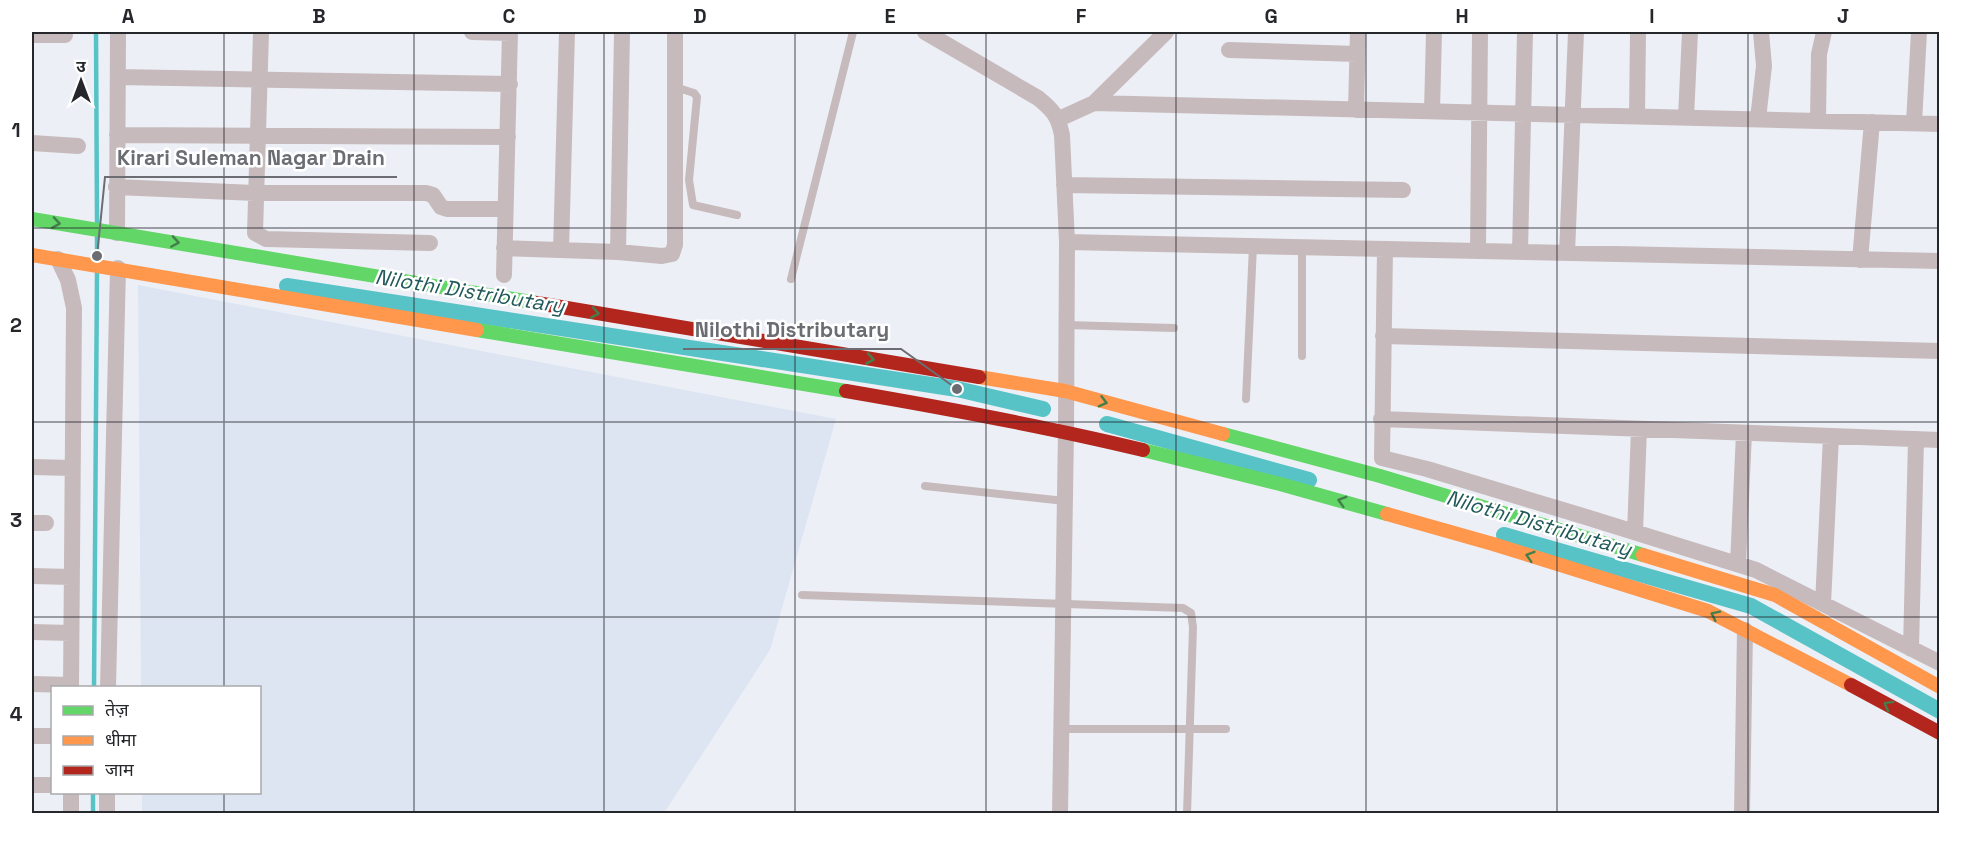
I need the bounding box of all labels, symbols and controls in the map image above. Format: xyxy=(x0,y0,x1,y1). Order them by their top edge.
text: A xyxy=(122,3,135,29)
text: B xyxy=(312,3,326,29)
text: C xyxy=(503,3,516,29)
text: D xyxy=(693,3,707,29)
text: E xyxy=(884,3,896,29)
text: F xyxy=(1076,3,1087,29)
text: G xyxy=(1264,3,1278,29)
text: H xyxy=(1455,3,1469,29)
text: I xyxy=(1649,3,1655,29)
text: J xyxy=(1837,3,1849,29)
north arrow xyxy=(51,51,111,111)
text: उ xyxy=(76,56,86,77)
text: 1 xyxy=(11,117,21,143)
callout: Kirari Suleman Nagar Drain xyxy=(105,138,397,177)
text: Kirari Suleman Nagar Drain xyxy=(117,144,385,171)
one-way arrow xyxy=(51,217,61,229)
one-way arrow xyxy=(170,236,179,248)
water label: Nilothi Distributary xyxy=(373,263,568,319)
one-way arrow xyxy=(590,306,600,318)
callout: Nilothi Distributary xyxy=(683,310,901,349)
text: 2 xyxy=(10,312,22,338)
text: Nilothi Distributary xyxy=(695,316,889,343)
one-way arrow xyxy=(866,352,875,364)
one-way arrow xyxy=(1098,394,1108,407)
water label: Nilothi Distributary xyxy=(1443,484,1636,563)
one-way arrow xyxy=(1338,496,1348,508)
text: 3 xyxy=(10,507,22,533)
one-way arrow xyxy=(1525,551,1536,563)
one-way arrow xyxy=(1711,611,1722,622)
legend xyxy=(51,686,261,794)
text: तेज़ xyxy=(105,698,129,721)
one-way arrow xyxy=(1884,700,1895,712)
text: 4 xyxy=(10,701,23,727)
text: धीमा xyxy=(105,728,136,751)
text: जाम xyxy=(105,758,135,781)

